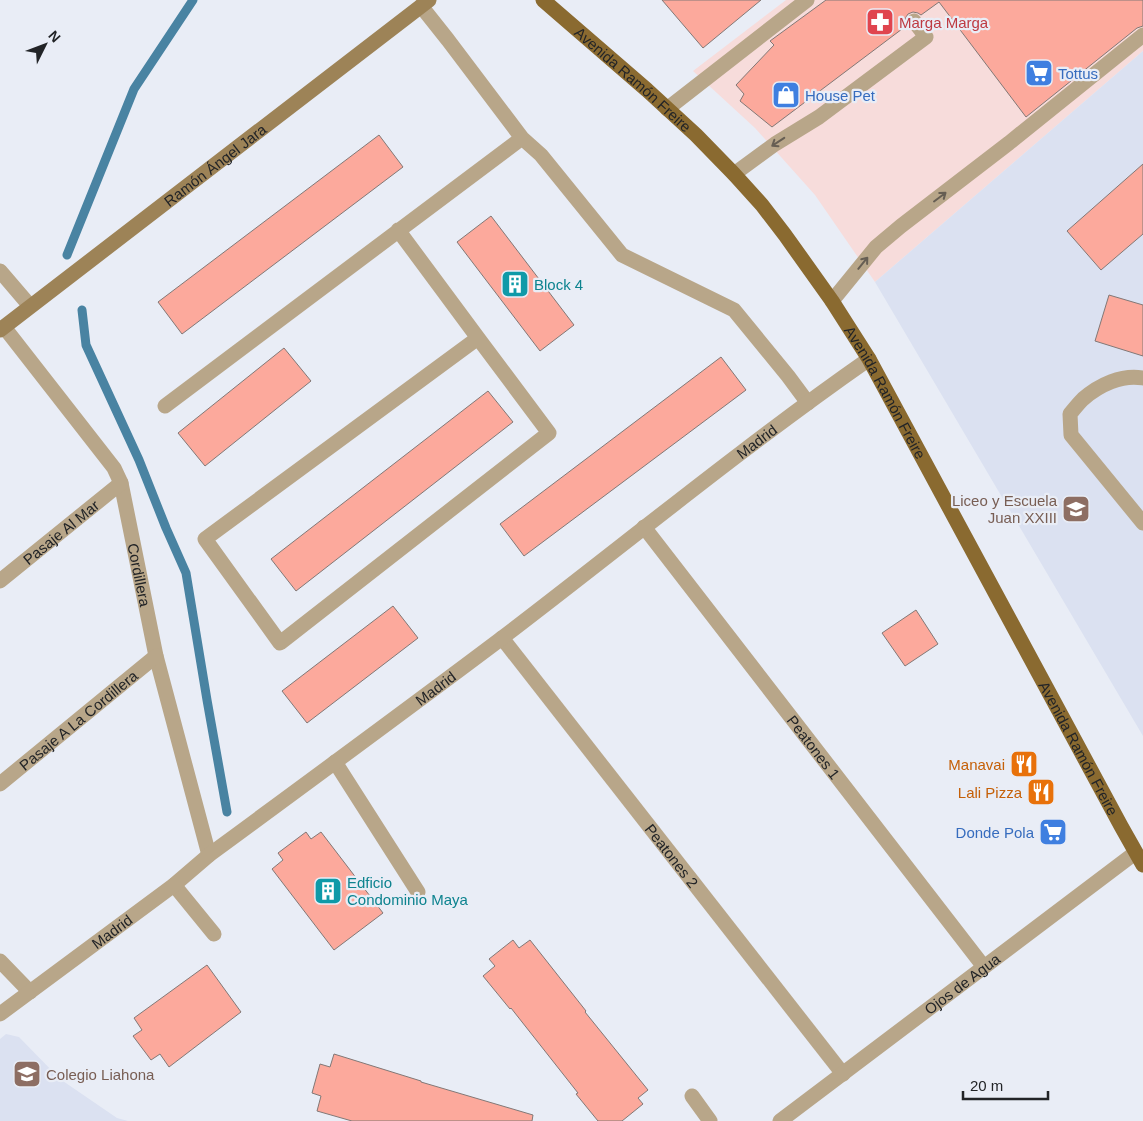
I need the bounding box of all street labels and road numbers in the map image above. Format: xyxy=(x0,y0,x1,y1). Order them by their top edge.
street label: Avenida Ramón Freire xyxy=(572,23,695,135)
street label: Ramón Ángel Jara xyxy=(160,120,270,209)
street label: Avenida Ramón Freire xyxy=(841,323,930,462)
street label: Madrid xyxy=(733,421,780,462)
street label: Pasaje Al Mar xyxy=(19,496,102,568)
street label: Cordillera xyxy=(125,542,154,609)
street label: Pasaje A La Cordillera xyxy=(16,666,141,773)
street label: Madrid xyxy=(412,667,459,708)
street label: Avenida Ramón Freire xyxy=(1036,678,1122,818)
street label: Peatones 1 xyxy=(784,712,844,782)
street label: Peatones 2 xyxy=(642,820,702,891)
street label: Madrid xyxy=(88,911,135,952)
street label: Ojos de Agua xyxy=(921,949,1004,1018)

